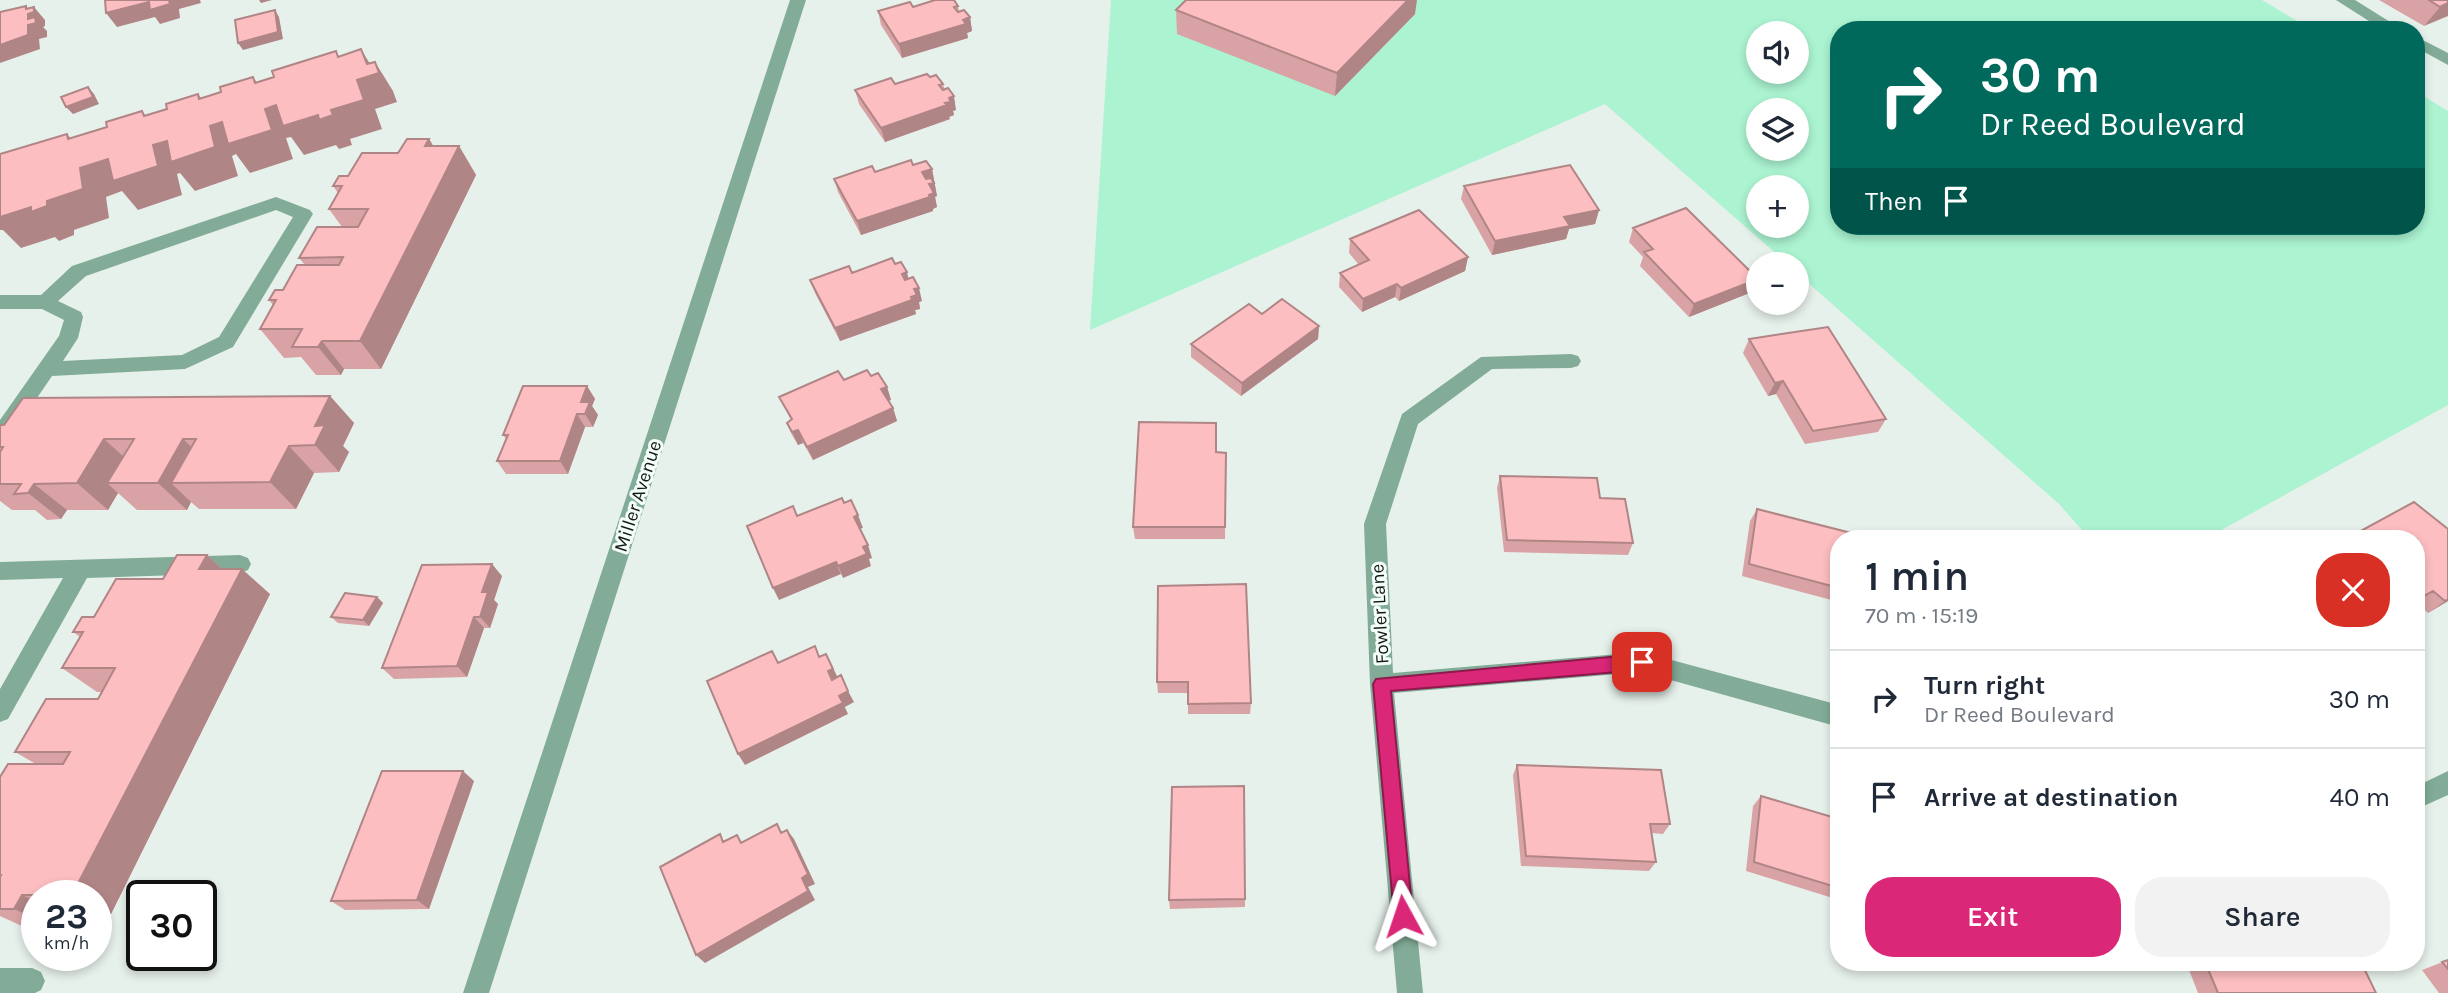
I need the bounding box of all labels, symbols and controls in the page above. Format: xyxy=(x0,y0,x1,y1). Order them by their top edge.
map controls xyxy=(1746,21,1809,315)
button: sound xyxy=(1746,21,1809,84)
text: 30 m xyxy=(1980,47,2100,104)
icon: right xyxy=(1865,49,1956,140)
button: layers xyxy=(1746,98,1809,161)
text: Dr Reed Boulevard xyxy=(1980,106,2246,143)
button: + xyxy=(1746,175,1809,238)
icon: arrive xyxy=(1937,182,1975,220)
text: Then xyxy=(1865,186,1923,217)
button: − xyxy=(1746,252,1809,315)
street label: Miller Avenue xyxy=(610,438,666,555)
text: 1 min xyxy=(1865,551,1969,601)
button: close xyxy=(2316,553,2390,627)
street label: Fowler Lane xyxy=(1366,563,1394,665)
text: 70 m · 15:19 xyxy=(1865,602,1978,629)
pin xyxy=(1612,632,1672,692)
icon: arrive xyxy=(1623,643,1661,681)
text: Turn right xyxy=(1924,670,2045,701)
icon: right xyxy=(1865,680,1903,718)
text: 30 m xyxy=(2329,684,2390,715)
text: Dr Reed Boulevard xyxy=(1924,701,2115,728)
icon: arrive xyxy=(1865,778,1903,816)
text: Arrive at destination xyxy=(1924,782,2178,813)
text: 40 m xyxy=(2330,782,2390,813)
button: Exit xyxy=(1865,877,2121,957)
button: Share xyxy=(2135,877,2390,957)
position arrow xyxy=(1366,879,1440,953)
speed limit sign: 30 xyxy=(126,880,217,971)
text: 23 xyxy=(45,896,88,937)
text: km/h xyxy=(44,932,89,954)

